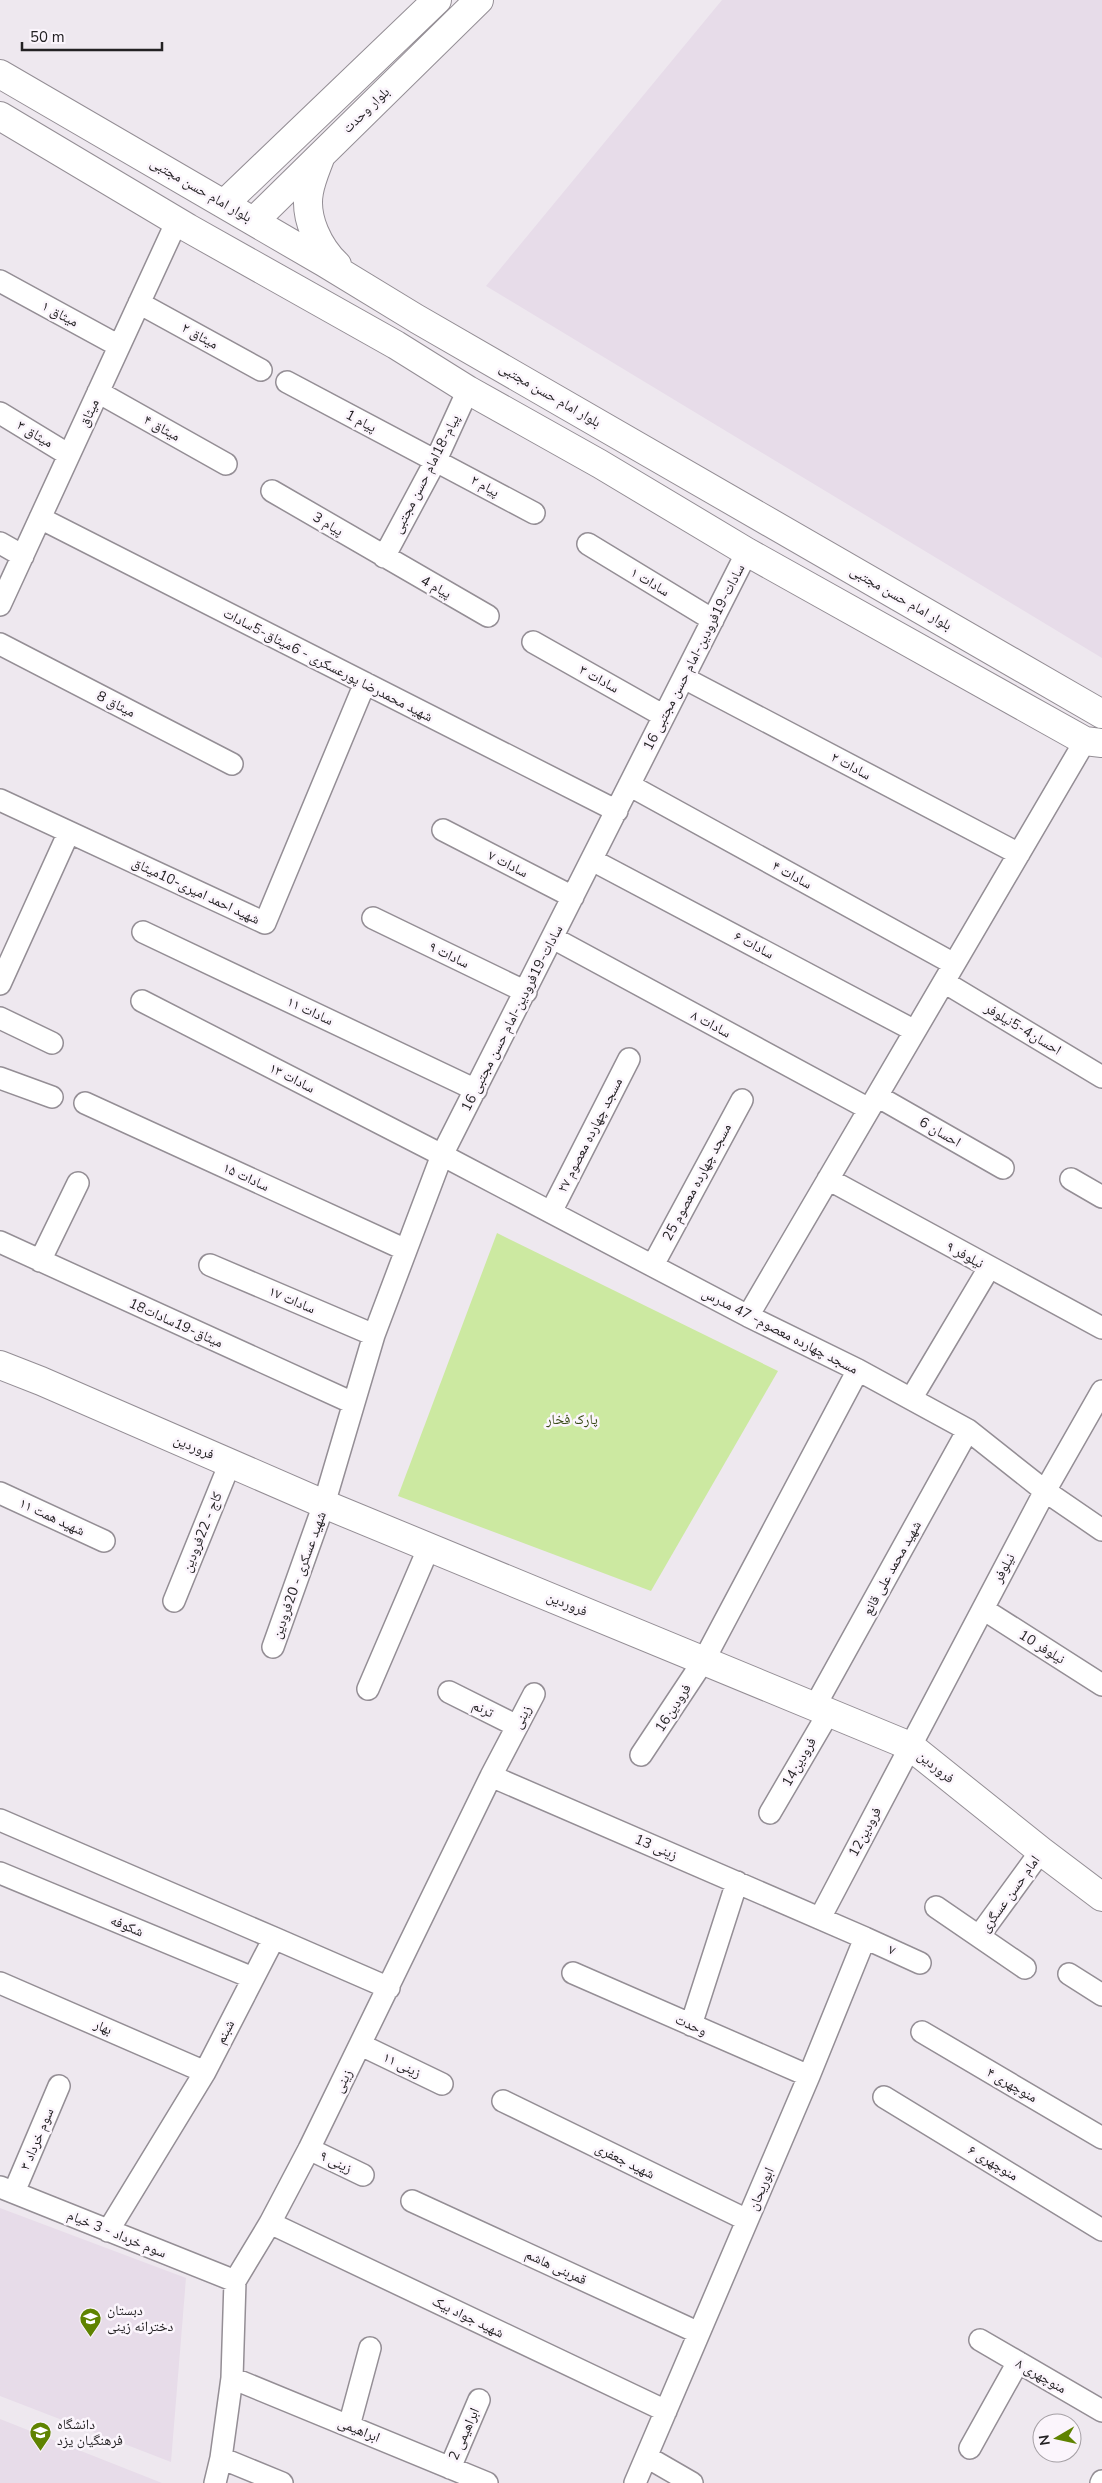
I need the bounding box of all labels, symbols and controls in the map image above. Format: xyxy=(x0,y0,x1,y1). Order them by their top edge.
scale bar xyxy=(22,20,162,52)
text: 50 m xyxy=(30,27,65,47)
street label: بلوار وحدت xyxy=(338,83,394,137)
street label: بلوار امام حسن مجتبی xyxy=(147,153,255,227)
street label: میثاق ۱ xyxy=(38,296,82,332)
street label: میثاق ۲ xyxy=(178,318,222,354)
street label: بلوار امام حسن مجتبی xyxy=(496,358,604,432)
street label: میثاق xyxy=(74,396,104,430)
street label: پیام 1 xyxy=(342,405,380,437)
street label: میثاق ۴ xyxy=(140,410,184,446)
street label: پیام-18امام حسن مجتبی xyxy=(388,411,464,537)
street label: میثاق ۳ xyxy=(13,416,57,452)
street label: پیام ۲ xyxy=(467,470,503,502)
street label: پیام 3 xyxy=(309,508,347,541)
street label: سادات-19فرودین-امام حسن مجتبی 16 xyxy=(639,561,749,753)
street label: بلوار امام حسن مجتبی xyxy=(847,561,955,635)
street label: سادات ‍‍۱ xyxy=(627,563,673,601)
street label: پیام 4 xyxy=(417,571,455,603)
street label: شهید محمدرضا پورعسکری - 6میثاق-5سادات xyxy=(220,604,436,726)
street label: سادات ۳ xyxy=(576,660,622,698)
street label: میثاق 8 xyxy=(93,686,139,722)
street label: سادات ۲ xyxy=(828,748,874,784)
street label: سادات ۷ xyxy=(485,846,531,882)
street label: شهید احمد امیری-10میثاق xyxy=(129,853,263,929)
street label: سادات ۴ xyxy=(769,856,815,894)
street label: سادات-19فرودین-امام حسن مجتبی 16 xyxy=(457,922,567,1114)
street label: سادات ۶ xyxy=(731,927,777,963)
street label: سادات ۹ xyxy=(426,937,472,973)
street label: سادات ۱۱ xyxy=(284,992,336,1030)
street label: احسان4-5نیلوفر xyxy=(980,998,1065,1059)
street label: سادات ۸ xyxy=(688,1006,734,1042)
street label: سادات ۱۳ xyxy=(266,1058,318,1098)
street label: مسجد چهارده معصوم ۲۷ xyxy=(553,1074,627,1196)
street label: احسان 6 xyxy=(916,1112,964,1152)
street label: مسجد چهارده معصوم 25 xyxy=(658,1120,736,1244)
street label: سادات ۱۵ xyxy=(220,1158,272,1196)
street label: نیلوفر ۹ xyxy=(943,1237,987,1273)
street label: سادات ۱۷ xyxy=(266,1282,318,1318)
street label: مسجد چهارده معصوم- 47 مدرس xyxy=(699,1283,861,1379)
street label: 18میثاق-19سادات xyxy=(126,1294,226,1352)
park label: پارک فخار xyxy=(545,1410,598,1429)
street label: فروردین xyxy=(171,1430,217,1464)
street label: کاج - 22فرودین xyxy=(177,1489,227,1575)
street label: شهید همت ۱۱ xyxy=(16,1494,88,1540)
street label: شهید عسکری - 20فرودین xyxy=(267,1509,331,1641)
street label: شهید محمد علی قانع xyxy=(858,1517,926,1619)
street label: نیلوفر xyxy=(988,1550,1020,1587)
street label: فروردین xyxy=(544,1587,590,1621)
street label: نیلوفر 10 xyxy=(1015,1625,1069,1669)
street label: 16فرودین xyxy=(650,1680,696,1736)
street label: ترنم xyxy=(469,1696,497,1722)
street label: زینی xyxy=(508,1702,536,1732)
street label: 14فرودین xyxy=(777,1734,821,1790)
street label: فروردین xyxy=(914,1746,959,1788)
street label: 12فرودین xyxy=(844,1804,886,1860)
street label: زینی 13 xyxy=(632,1830,680,1864)
street label: امام حسن عسگری xyxy=(976,1852,1044,1936)
street label: شکوفه xyxy=(107,1911,147,1941)
street label: ۷ xyxy=(885,1940,899,1960)
street label: وحدت xyxy=(672,2010,710,2040)
street label: بهار xyxy=(90,2014,115,2039)
street label: شبنم xyxy=(211,2017,239,2047)
street label: زینی ۱۱ xyxy=(380,2048,424,2082)
street label: منوچهری ۴ xyxy=(983,2063,1041,2107)
street label: زینی xyxy=(329,2066,357,2096)
street label: سوم خرداد ۳ xyxy=(15,2105,59,2173)
street label: شهید جعفری xyxy=(592,2138,658,2184)
street label: منوچهری ۶ xyxy=(964,2141,1022,2185)
street label: زینی ۹ xyxy=(317,2146,355,2178)
street label: ابوریحان xyxy=(743,2165,779,2213)
street label: سوم خرداد - 3 خیام xyxy=(65,2205,169,2263)
street label: قمربنی هاشم xyxy=(522,2244,590,2290)
street label: شهید جواد بیک xyxy=(429,2291,507,2343)
place label: دبستان دخترانه زینی xyxy=(107,2301,174,2336)
school or university icon: دبستان دخترانه زینی xyxy=(79,2306,103,2337)
street label: منوچهری ۸ xyxy=(1012,2354,1070,2398)
street label: ابراهیمی 2 xyxy=(444,2405,484,2463)
street label: ابراهیمی xyxy=(335,2413,383,2447)
north arrow xyxy=(1032,2413,1082,2463)
place label: دانشگاه فرهنگیان یزد xyxy=(57,2415,123,2450)
school or university icon: دانشگاه فرهنگیان یزد xyxy=(29,2420,53,2451)
text: N xyxy=(1034,2433,1055,2447)

